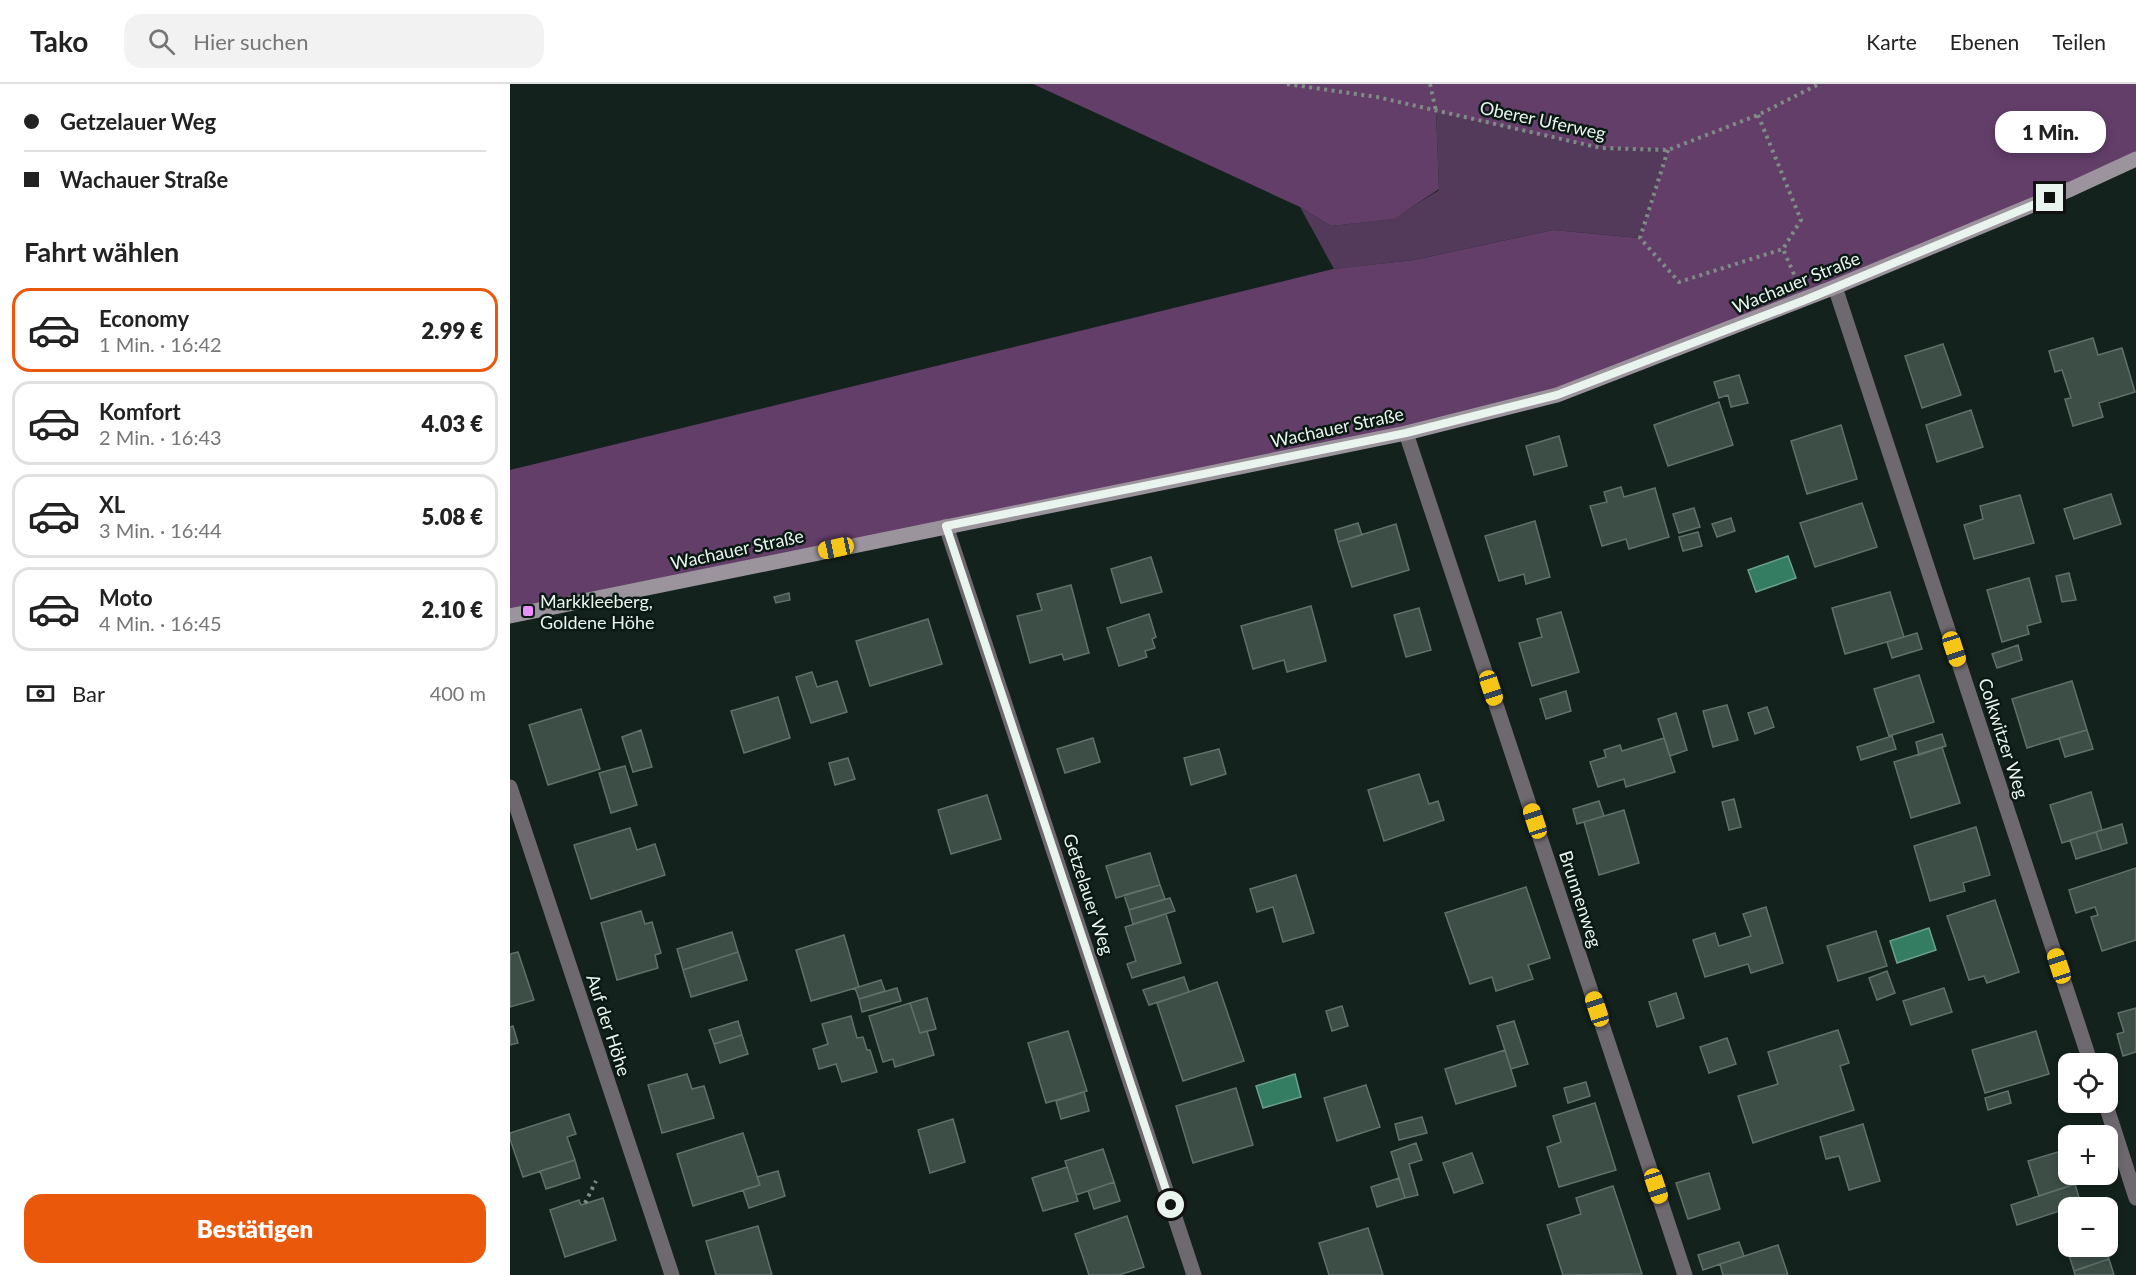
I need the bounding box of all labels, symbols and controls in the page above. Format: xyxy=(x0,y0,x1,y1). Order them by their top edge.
search box xyxy=(124,14,544,68)
text: Tako xyxy=(30,24,88,58)
icon: search xyxy=(145,25,178,58)
text: Hier suchen xyxy=(193,28,308,55)
text: Karte xyxy=(1866,29,1917,54)
text: Ebenen xyxy=(1950,29,2019,54)
text: Teilen xyxy=(2052,29,2106,54)
street label: Oberer Uferweg xyxy=(1478,96,1608,144)
text: Getzelauer Weg xyxy=(60,108,216,135)
callout: 1 Min. xyxy=(1994,111,2106,153)
text: 1 Min. xyxy=(2022,120,2079,144)
text: Wachauer Straße xyxy=(60,166,228,193)
route end xyxy=(2036,184,2063,211)
text: Fahrt wählen xyxy=(24,235,179,268)
street label: Wachauer Straße xyxy=(1729,246,1863,318)
icon: car xyxy=(27,303,81,357)
text: Economy xyxy=(99,305,189,332)
text: 2.99 € xyxy=(422,317,483,344)
text: 1 Min. · 16:42 xyxy=(99,332,222,356)
icon: car xyxy=(27,396,81,450)
text: Komfort xyxy=(99,398,181,425)
street label: Wachauer Straße xyxy=(1268,402,1406,452)
text: 4.03 € xyxy=(422,410,483,437)
text: 2 Min. · 16:43 xyxy=(99,425,222,449)
icon: car xyxy=(27,489,81,543)
text: XL xyxy=(99,491,125,518)
text: 5.08 € xyxy=(422,503,483,530)
text: 3 Min. · 16:44 xyxy=(99,518,222,542)
street label: Wachauer Straße xyxy=(668,524,806,574)
car xyxy=(817,535,855,561)
icon: car xyxy=(27,582,81,636)
text: Moto xyxy=(99,584,153,611)
place label: Markkleeberg, Goldene Höhe xyxy=(540,590,654,633)
text: 2.10 € xyxy=(422,596,483,623)
marker: Markkleeberg, Goldene Höhe xyxy=(521,604,535,618)
text: 4 Min. · 16:45 xyxy=(99,611,222,635)
car xyxy=(1940,629,1968,669)
car xyxy=(1477,668,1505,708)
street label: Colkwitzer Weg xyxy=(1974,675,2034,801)
icon: cash xyxy=(24,677,57,710)
text: Bar xyxy=(72,680,105,707)
text: 400 m xyxy=(430,681,486,705)
car xyxy=(1521,801,1549,841)
street label: Getzelauer Weg xyxy=(1059,831,1119,957)
street label: Brunnenweg xyxy=(1555,848,1607,950)
car xyxy=(2045,946,2073,986)
street label: Auf der Höhe xyxy=(582,971,636,1079)
car xyxy=(1583,989,1611,1029)
map controls xyxy=(2058,1053,2118,1257)
button: locate xyxy=(2058,1053,2118,1113)
button: + xyxy=(2058,1125,2118,1185)
car xyxy=(1642,1166,1670,1206)
route start xyxy=(1157,1191,1184,1218)
button: Bestätigen xyxy=(24,1194,486,1263)
button: − xyxy=(2058,1197,2118,1257)

